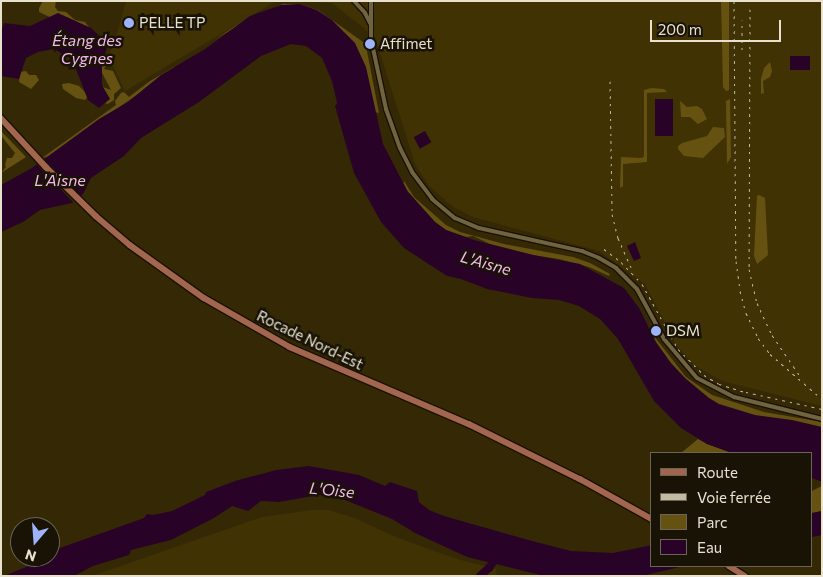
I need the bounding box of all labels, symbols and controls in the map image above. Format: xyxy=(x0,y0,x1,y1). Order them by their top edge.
scale bar xyxy=(653,10,784,42)
place label: PELLE TP xyxy=(139,14,205,32)
marker: PELLE TP xyxy=(123,17,135,29)
text: 200 m xyxy=(658,20,702,38)
water label: Étang des Cygnes xyxy=(52,30,122,68)
place label: Affimet xyxy=(380,35,432,53)
marker: Affimet xyxy=(364,38,376,50)
water label: L'Aisne xyxy=(34,170,86,190)
water label: L'Aisne xyxy=(459,247,513,279)
street label: Rocade Nord-Est xyxy=(254,306,366,374)
place label: DSM xyxy=(666,322,700,340)
marker: DSM xyxy=(650,325,662,337)
legend xyxy=(650,452,813,567)
text: Route xyxy=(697,463,738,481)
water label: L'Oise xyxy=(308,478,356,502)
text: Voie ferrée xyxy=(697,488,771,506)
text: Parc xyxy=(697,513,727,531)
north arrow xyxy=(10,517,60,567)
text: Eau xyxy=(697,538,722,556)
text: N xyxy=(23,546,38,565)

